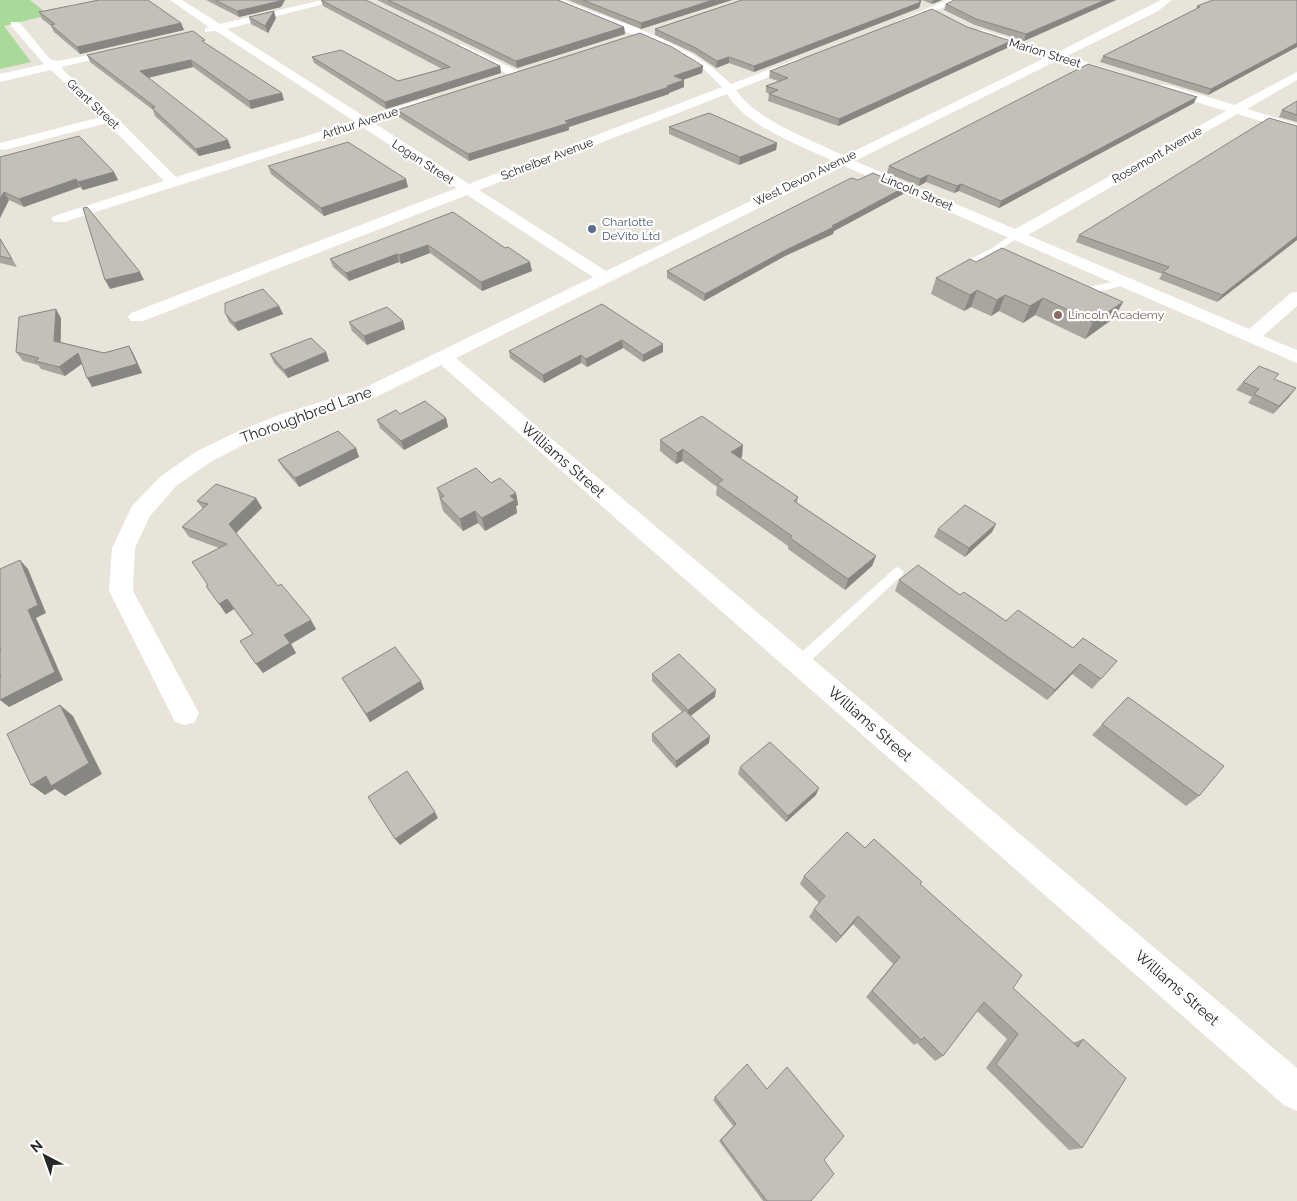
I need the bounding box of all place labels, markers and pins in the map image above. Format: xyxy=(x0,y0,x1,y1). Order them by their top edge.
place label: Charlotte DeVito Ltd xyxy=(602,215,660,243)
marker: Charlotte DeVito Ltd xyxy=(586,223,598,235)
place label: Lincoln Academy xyxy=(1068,308,1165,322)
marker: Lincoln Academy xyxy=(1052,309,1064,321)

